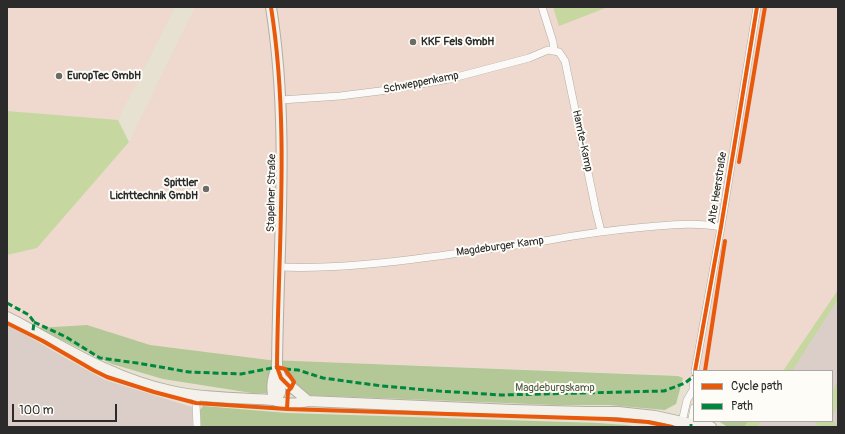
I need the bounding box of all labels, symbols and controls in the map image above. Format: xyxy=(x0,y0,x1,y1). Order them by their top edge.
place label: KKF Fels GmbH xyxy=(421,35,494,49)
marker: KKF Fels GmbH xyxy=(408,37,418,47)
place label: EuropTec GmbH xyxy=(67,69,141,83)
street label: Schweppenkamp xyxy=(382,69,460,97)
marker: EuropTec GmbH xyxy=(54,71,64,81)
street label: Hamte-Kamp xyxy=(569,109,595,173)
street label: Alte Heerstraße xyxy=(706,151,730,225)
street label: Stapelner Straße xyxy=(265,154,279,232)
place label: Spittler Lichttechnik GmbH xyxy=(109,176,198,202)
marker: Spittler Lichttechnik GmbH xyxy=(201,184,211,194)
street label: Magdeburger Kamp xyxy=(455,234,545,260)
legend xyxy=(693,370,833,422)
text: Cycle path xyxy=(731,379,782,394)
park label: Magdeburgskamp xyxy=(515,381,595,395)
scale bar xyxy=(14,396,119,422)
text: Path xyxy=(731,399,753,414)
text: 100 m xyxy=(19,403,53,418)

